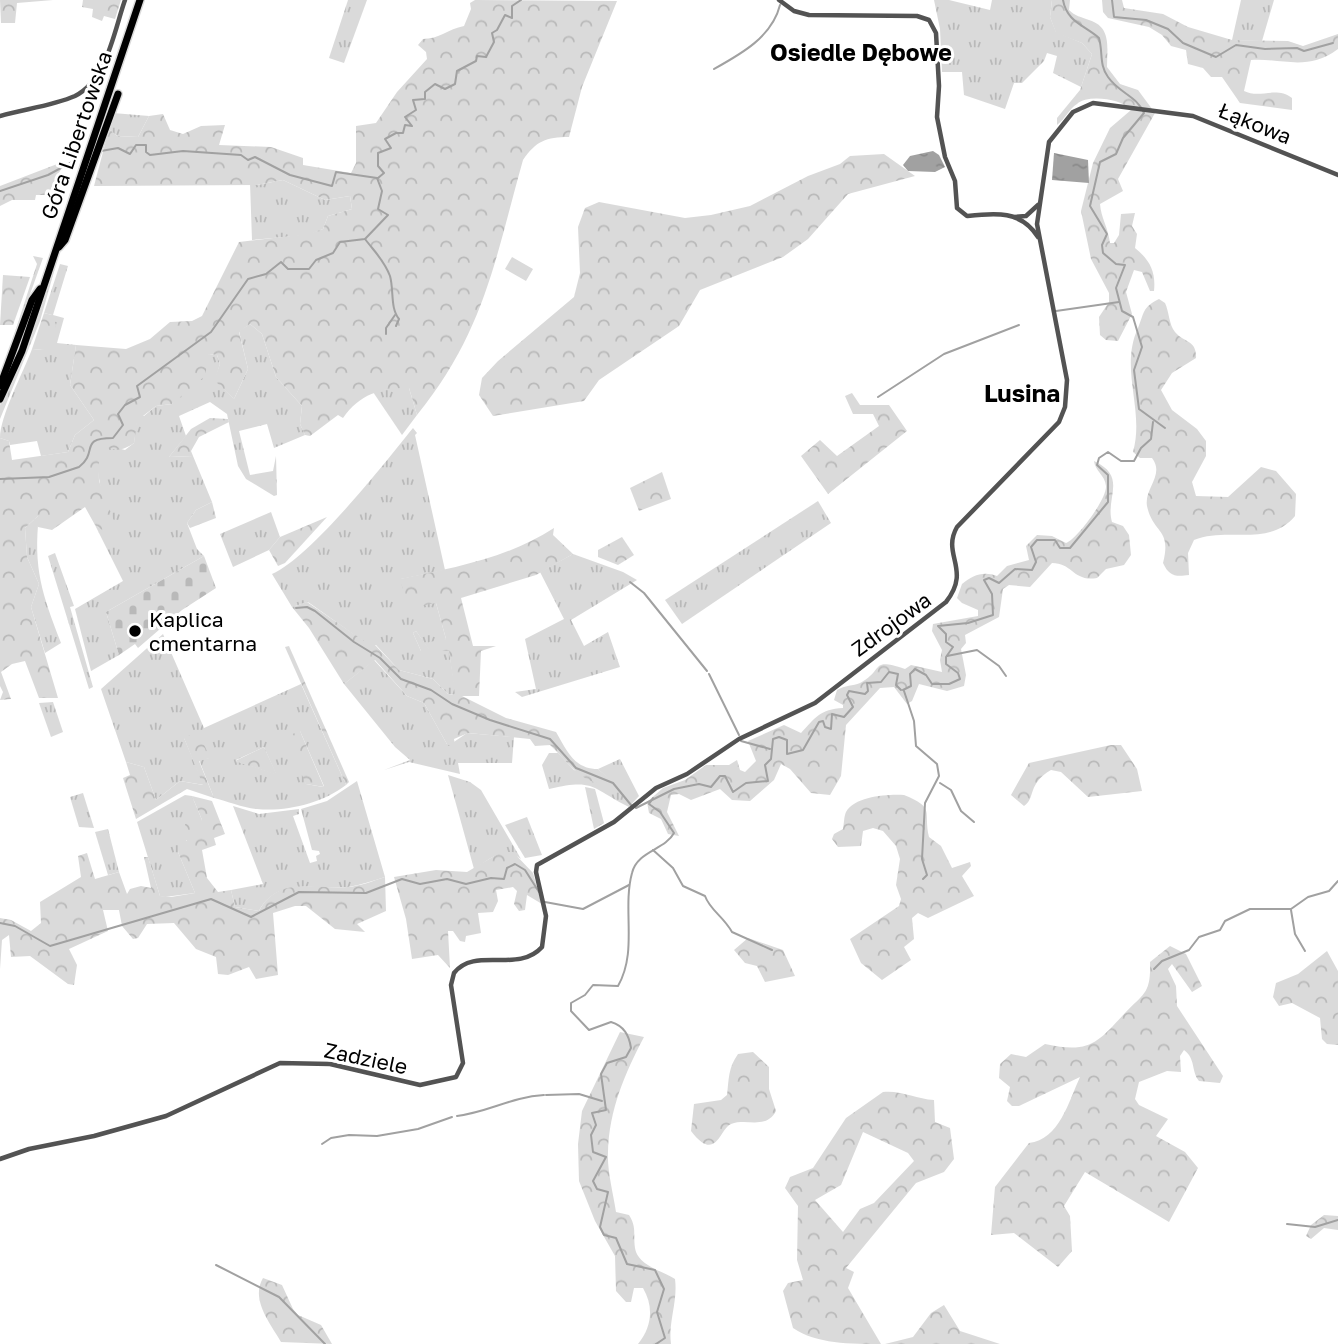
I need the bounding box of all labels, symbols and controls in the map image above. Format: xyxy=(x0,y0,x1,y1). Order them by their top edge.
district label: Osiedle Dębowe xyxy=(770,38,952,66)
street label: Góra Libertowska xyxy=(35,47,117,223)
street label: Łąkowa xyxy=(1215,97,1295,149)
district label: Lusina xyxy=(984,378,1060,407)
street label: Zdrojowa xyxy=(846,586,936,662)
place label: Kaplica cmentarna xyxy=(149,606,257,656)
marker: Kaplica cmentarna xyxy=(127,623,143,639)
street label: Zadziele xyxy=(322,1036,410,1080)

